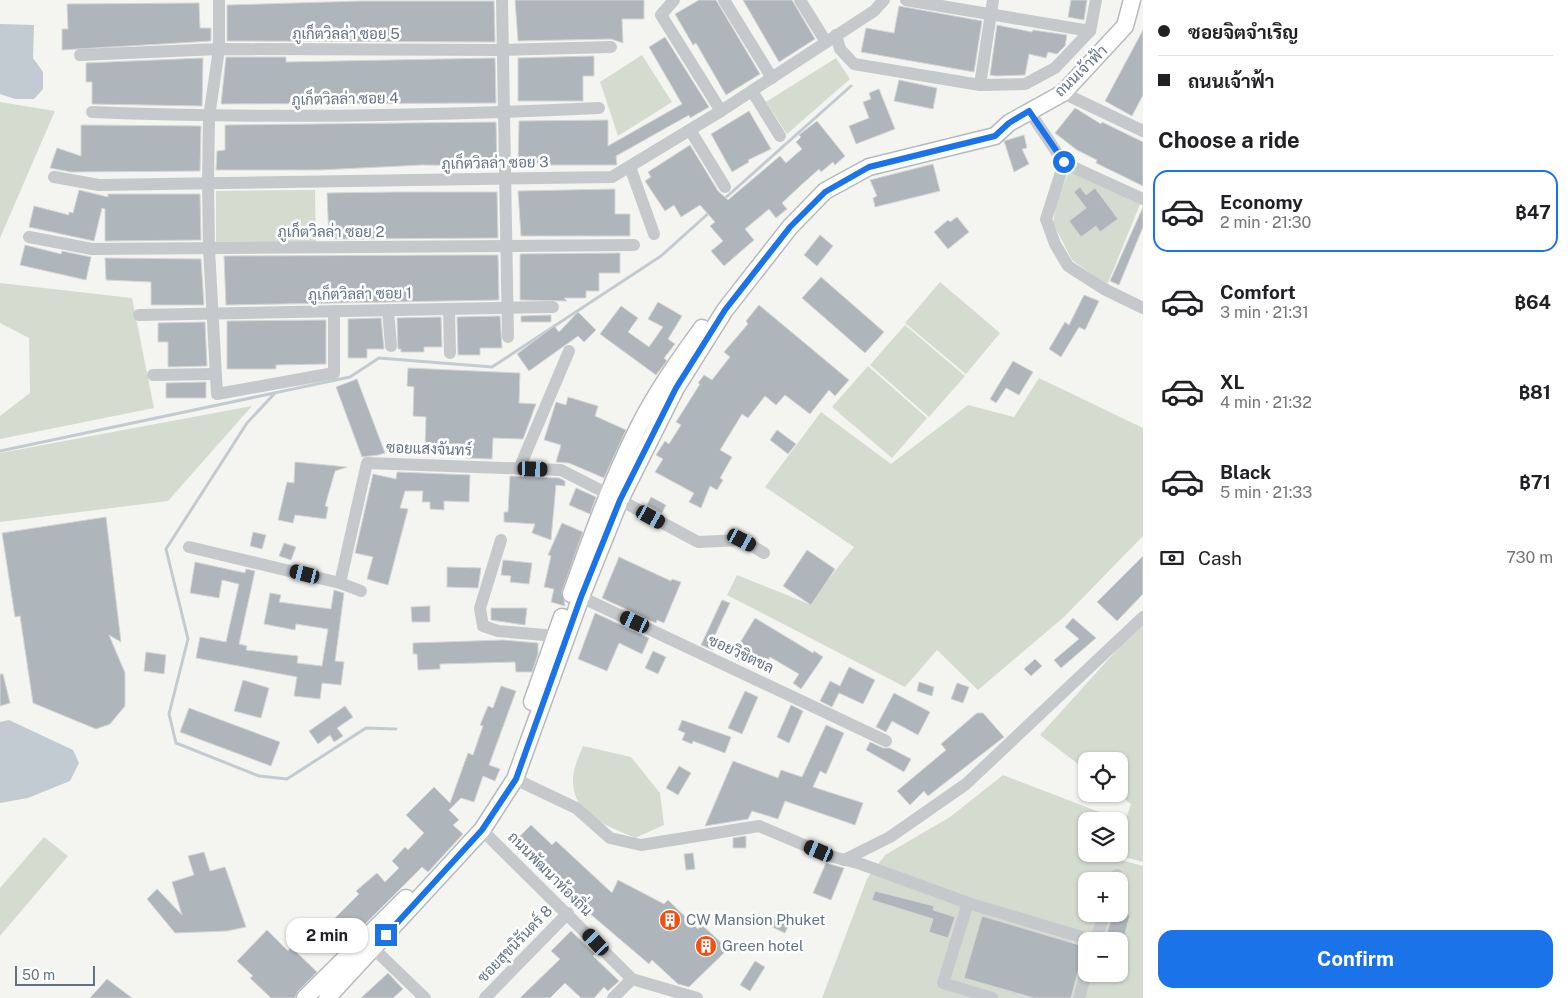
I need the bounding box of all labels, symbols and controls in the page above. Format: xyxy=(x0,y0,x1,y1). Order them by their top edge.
text: ซอยจิตจำเริญ xyxy=(1188,21,1298,43)
street label: ภูเก็ตวิลล่า ซอย 5 xyxy=(292,23,400,44)
street label: ถนนเจ้าฟ้า xyxy=(1050,41,1110,100)
text: ถนนเจ้าฟ้า xyxy=(1188,70,1275,92)
street label: ภูเก็ตวิลล่า ซอย 4 xyxy=(291,87,399,110)
text: Choose a ride xyxy=(1158,127,1300,153)
street label: ภูเก็ตวิลล่า ซอย 3 xyxy=(441,151,549,174)
route start xyxy=(1053,151,1075,173)
icon: car xyxy=(1160,189,1205,234)
text: Economy xyxy=(1220,191,1303,213)
text: ฿47 xyxy=(1515,201,1551,223)
text: 2 min · 21:30 xyxy=(1220,213,1311,232)
street label: ภูเก็ตวิลล่า ซอย 2 xyxy=(278,221,384,242)
icon: car xyxy=(1160,279,1205,324)
text: Comfort xyxy=(1220,281,1296,303)
street label: ภูเก็ตวิลล่า ซอย 1 xyxy=(308,282,412,305)
text: ฿64 xyxy=(1515,291,1551,313)
text: 3 min · 21:31 xyxy=(1220,303,1309,322)
icon: car xyxy=(1160,369,1205,414)
text: XL xyxy=(1220,371,1245,393)
text: ฿81 xyxy=(1519,381,1551,403)
text: 4 min · 21:32 xyxy=(1220,393,1312,412)
street label: ซอยแสงจันทร์ xyxy=(386,438,472,458)
icon: car xyxy=(1160,459,1205,504)
car xyxy=(517,461,548,477)
text: Black xyxy=(1220,461,1271,483)
text: ฿71 xyxy=(1519,471,1551,493)
text: 5 min · 21:33 xyxy=(1220,483,1312,502)
car xyxy=(634,503,667,531)
car xyxy=(725,526,758,554)
icon: cash xyxy=(1158,544,1186,572)
text: Cash xyxy=(1198,547,1242,569)
text: 730 m xyxy=(1506,548,1553,567)
car xyxy=(288,563,321,585)
car xyxy=(618,609,651,635)
street label: ซอยวิชิตชล xyxy=(706,631,777,676)
map controls xyxy=(1078,752,1128,982)
button: locate xyxy=(1078,752,1128,802)
button: layers xyxy=(1078,812,1128,862)
street label: ถนนพัฒนาท้องถิ่น xyxy=(505,824,600,919)
car xyxy=(802,838,835,864)
button: + xyxy=(1078,872,1128,922)
street label: ซอยสุขนิรันดร์ 8 xyxy=(473,901,558,988)
building icon: CW Mansion Phuket xyxy=(658,908,682,932)
place label: CW Mansion Phuket xyxy=(686,911,826,928)
callout: 2 min xyxy=(286,918,368,952)
route end xyxy=(375,924,397,946)
text: 2 min xyxy=(306,926,348,945)
car xyxy=(580,926,611,958)
button: Confirm xyxy=(1158,930,1553,988)
button: − xyxy=(1078,932,1128,982)
building icon: Green hotel xyxy=(694,934,718,958)
place label: Green hotel xyxy=(722,937,804,954)
scale bar xyxy=(15,963,95,986)
text: 50 m xyxy=(22,967,55,983)

